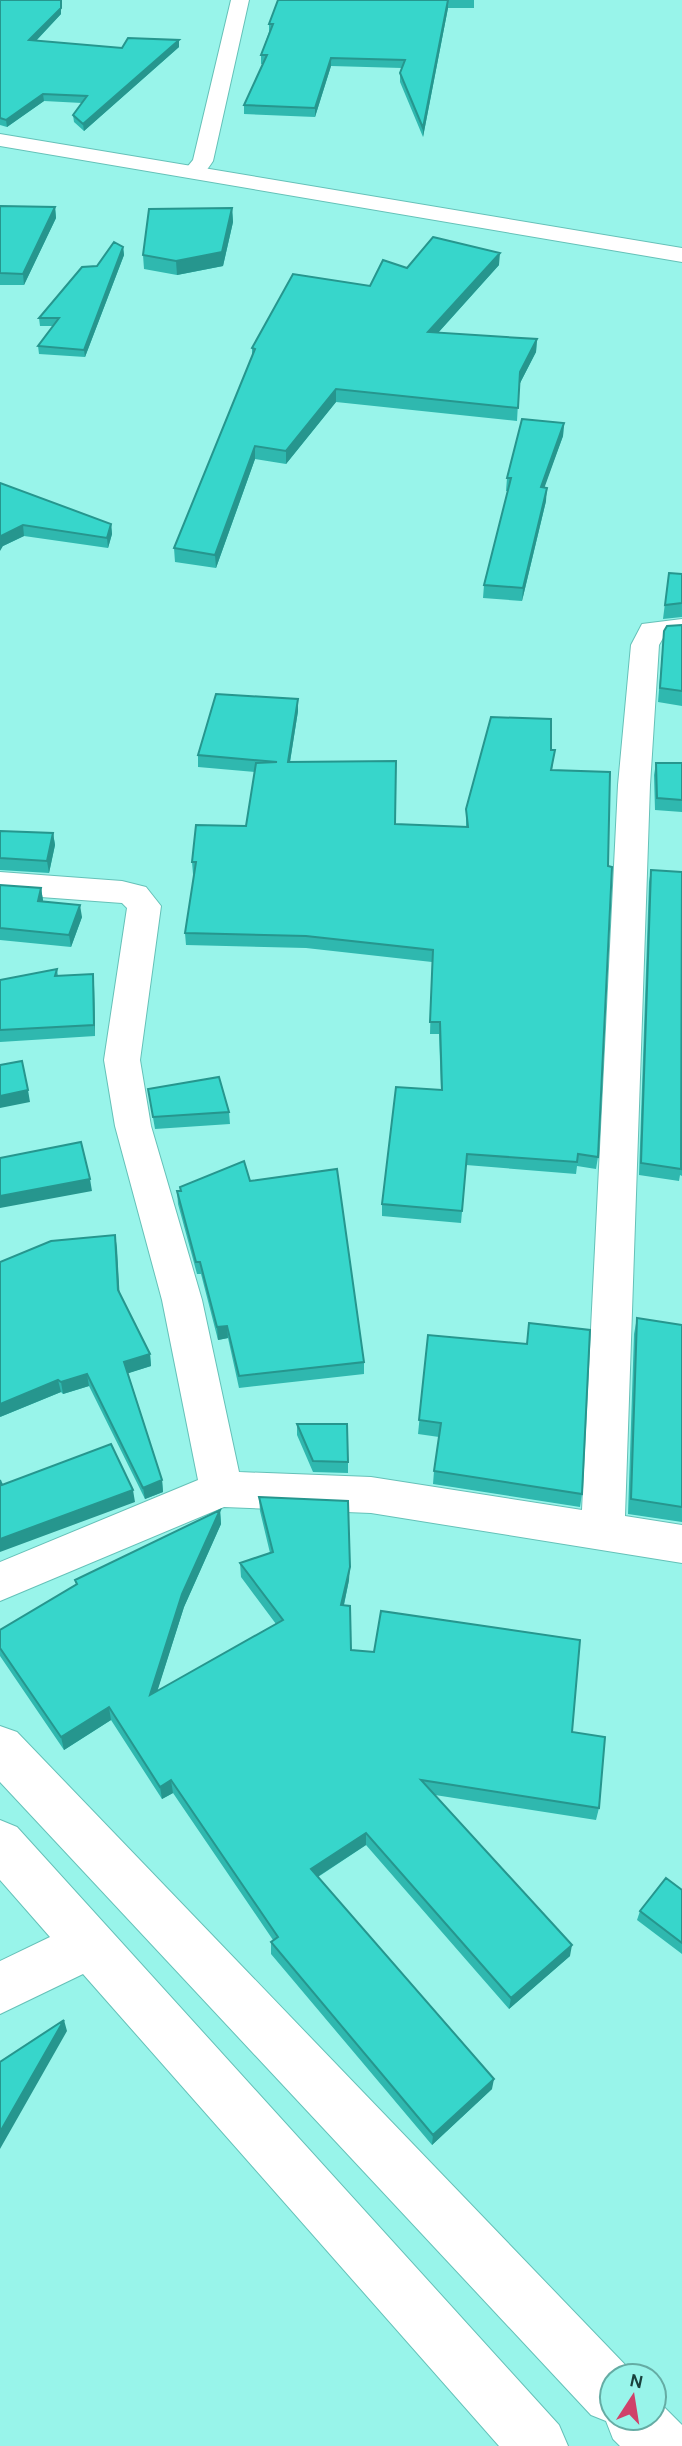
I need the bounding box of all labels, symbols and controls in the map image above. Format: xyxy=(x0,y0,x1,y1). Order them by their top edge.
north arrow xyxy=(598,2362,668,2432)
text: N xyxy=(627,2369,645,2394)

